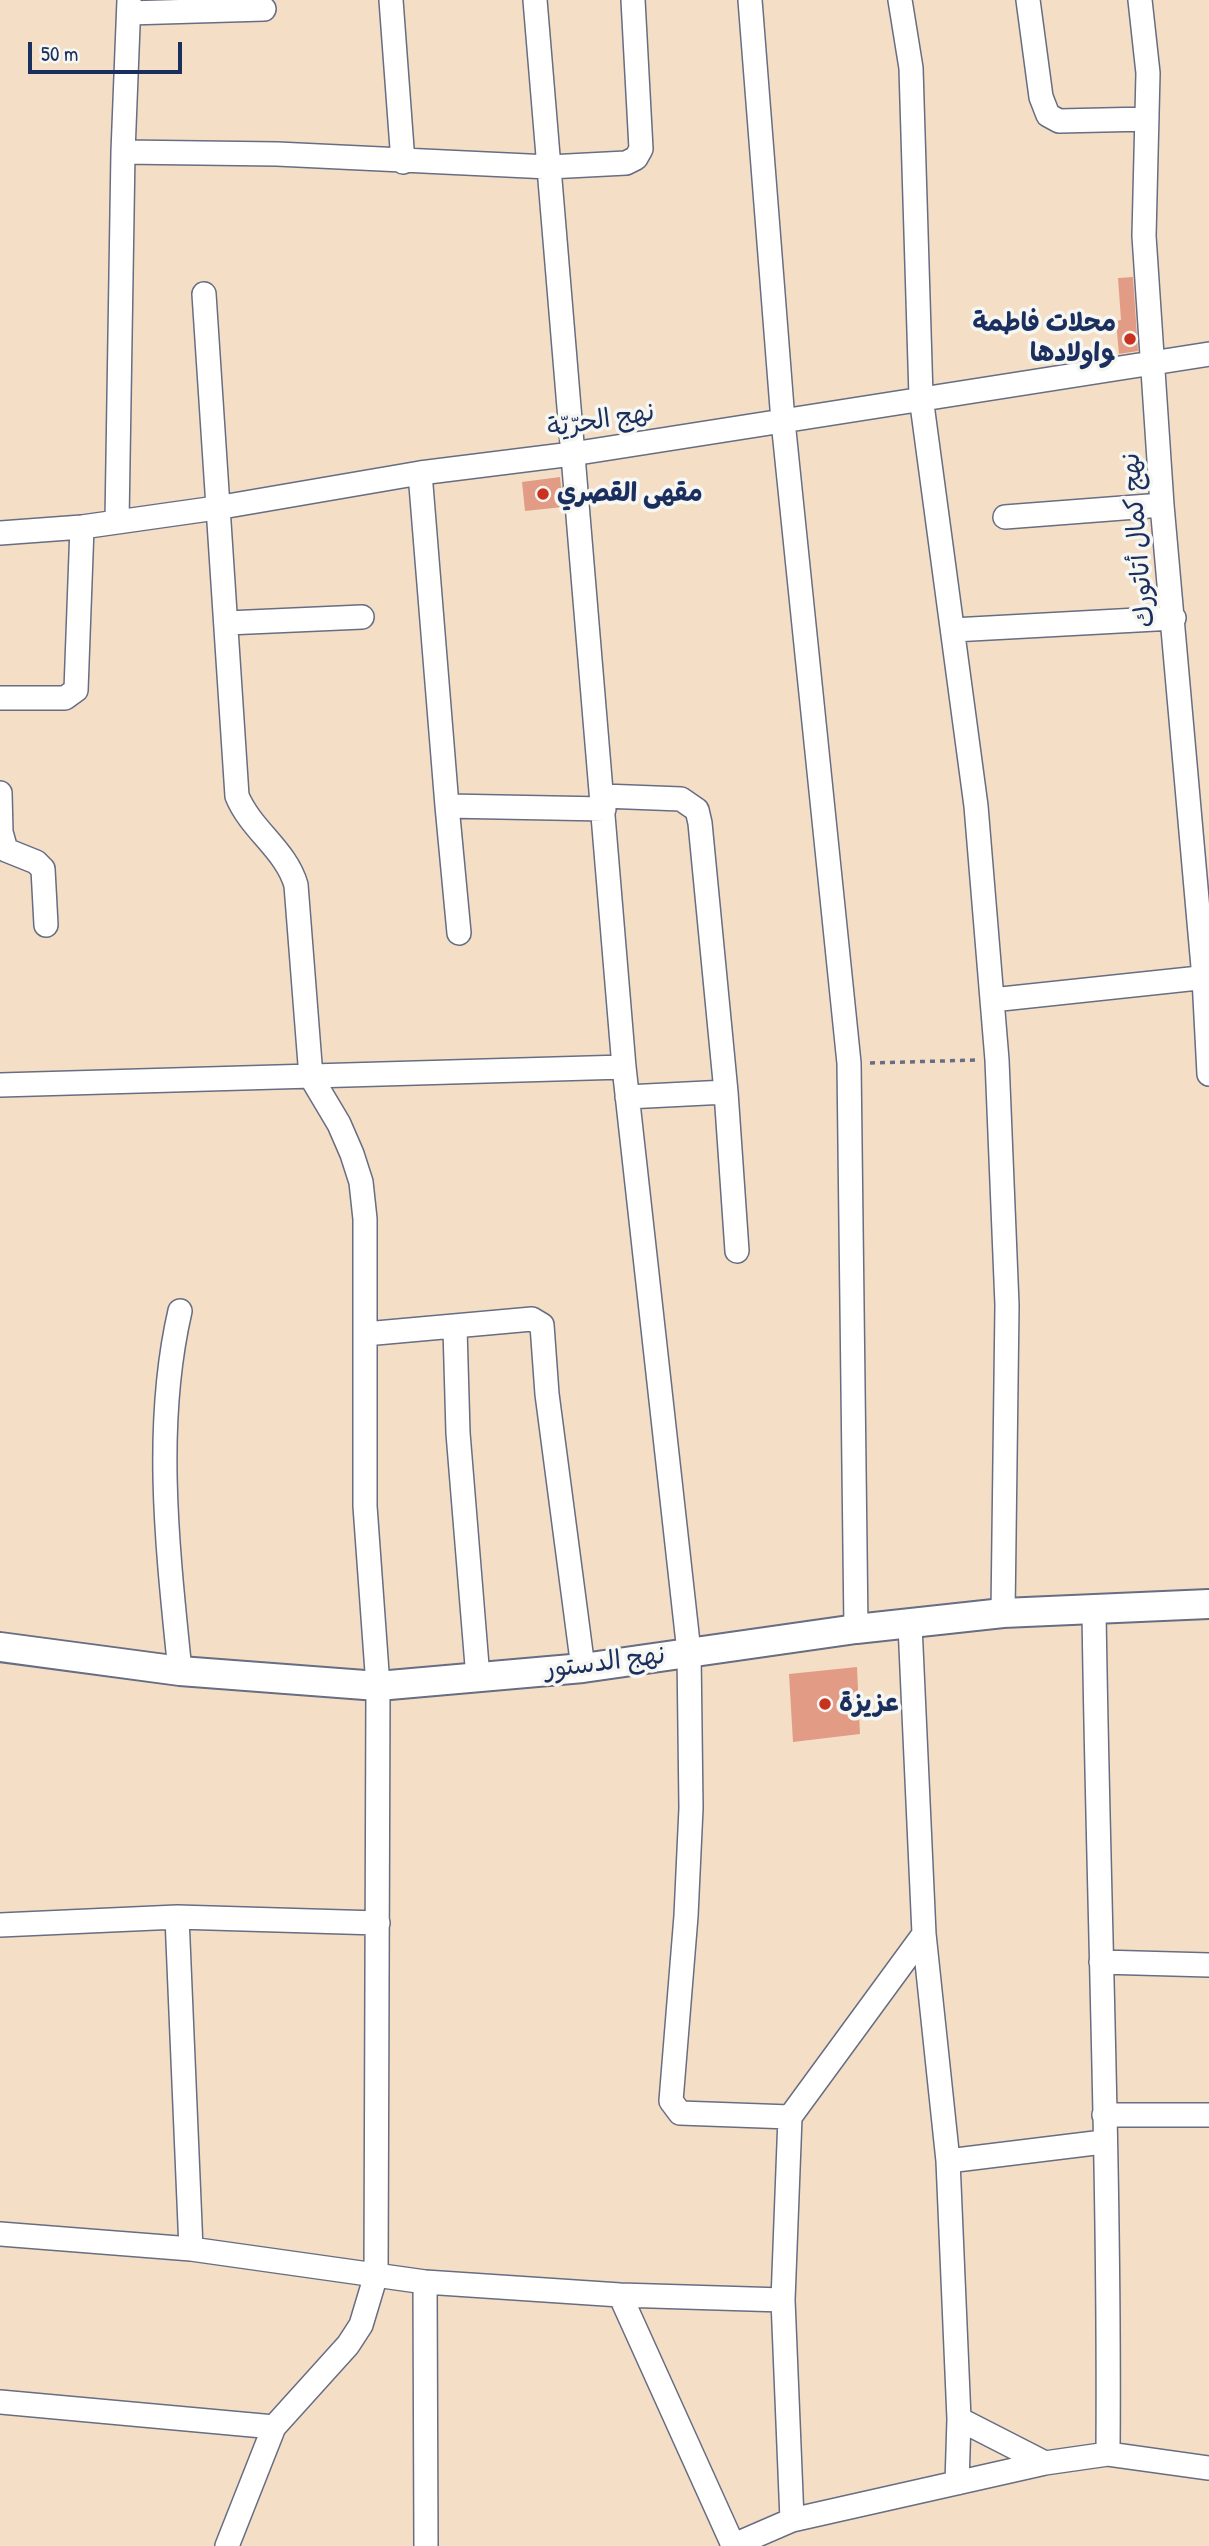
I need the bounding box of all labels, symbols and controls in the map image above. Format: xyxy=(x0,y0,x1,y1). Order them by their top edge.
scale bar xyxy=(32,28,186,72)
text: 50 m xyxy=(41,39,78,68)
place label: محلات فاطمة واولادها xyxy=(972,308,1116,370)
marker: محلات فاطمة واولادها xyxy=(1122,331,1138,347)
street label: نهج الحرّيّة xyxy=(545,397,657,445)
street label: نهج كمال أتاتورك xyxy=(1116,451,1162,629)
place label: مقهى القصري xyxy=(557,478,703,510)
marker: مقهى القصري xyxy=(535,486,551,502)
street label: نهج الدستور xyxy=(543,1640,667,1686)
place label: عزيزة xyxy=(839,1688,899,1720)
marker: عزيزة xyxy=(817,1696,833,1712)

